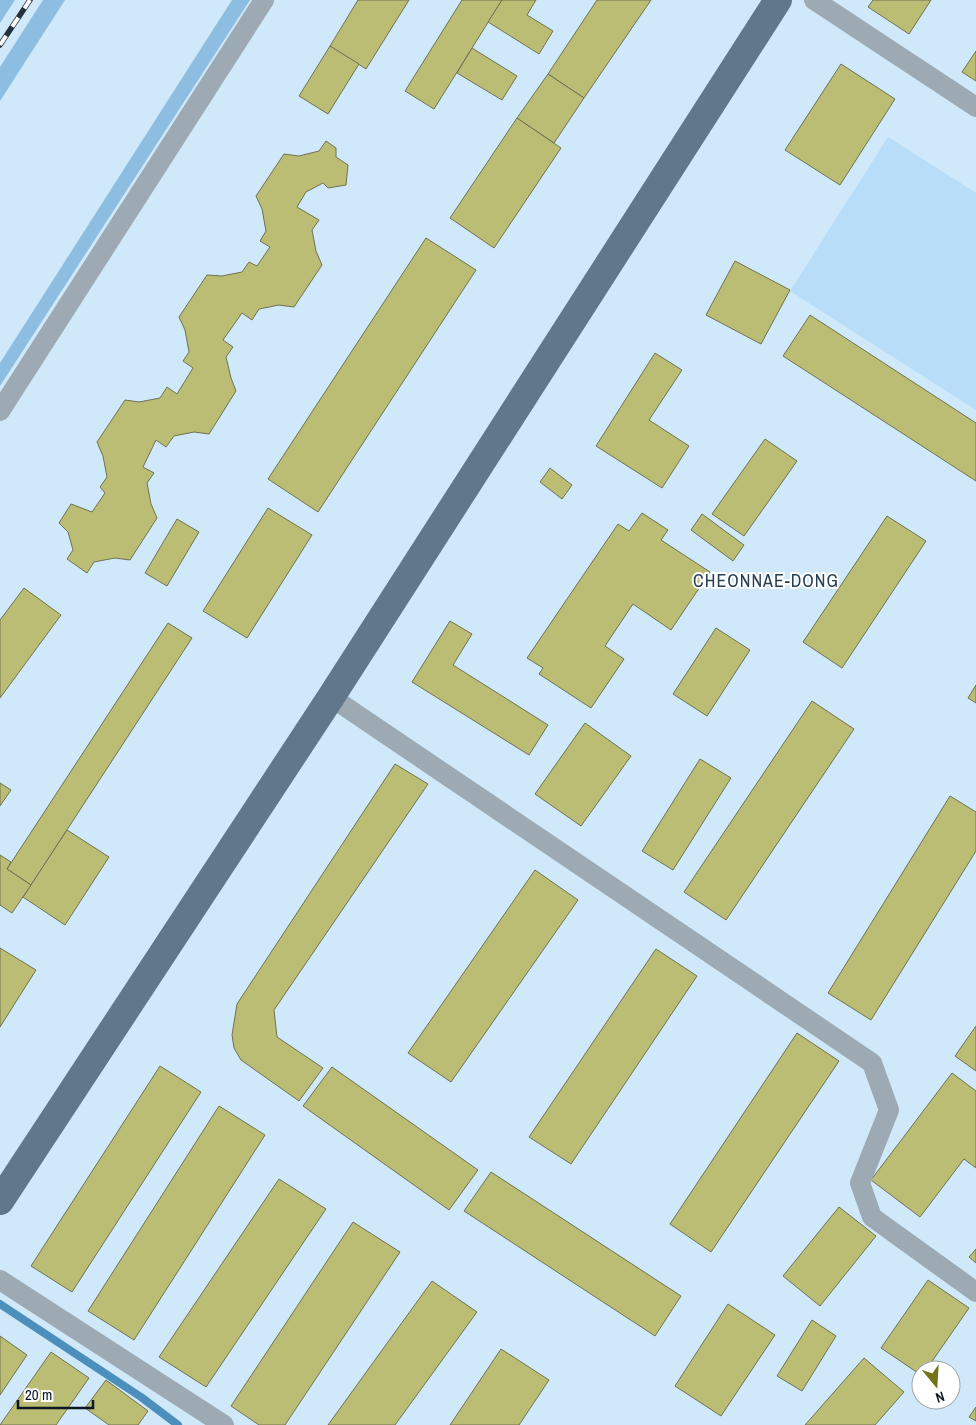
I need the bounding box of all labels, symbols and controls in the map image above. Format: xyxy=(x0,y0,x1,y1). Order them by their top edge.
district label: CHEONNAE-DONG xyxy=(693,568,839,593)
north arrow xyxy=(911,1360,961,1410)
scale bar xyxy=(18,1378,92,1410)
text: 20 m xyxy=(25,1384,52,1405)
text: N xyxy=(933,1388,947,1407)

